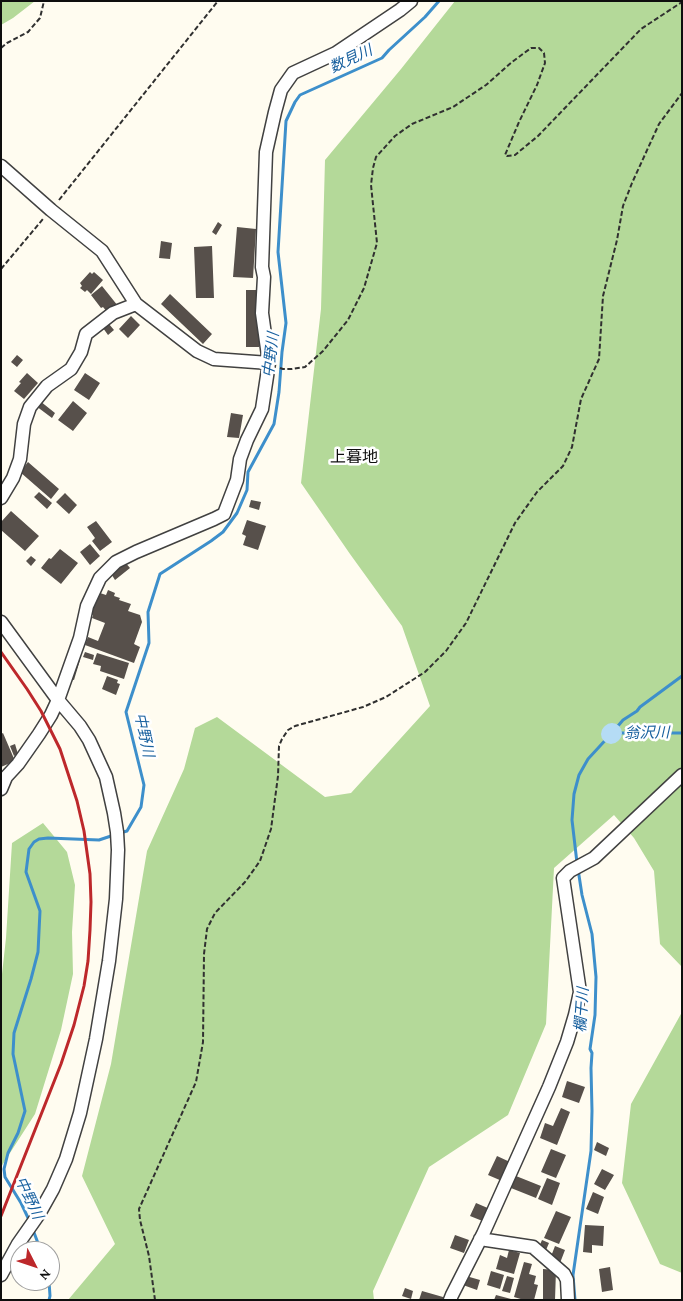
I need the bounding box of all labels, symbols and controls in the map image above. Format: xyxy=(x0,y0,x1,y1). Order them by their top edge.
water label: 数見川 xyxy=(327,41,375,77)
water label: 中野川 xyxy=(259,332,283,378)
district label: 上暮地 xyxy=(330,447,378,467)
water label: 中野川 xyxy=(131,711,157,759)
water label: 翁沢川 xyxy=(624,724,670,742)
water label: 欄干川 xyxy=(571,987,593,1033)
water label: 中野川 xyxy=(11,1174,47,1222)
north arrow xyxy=(10,1241,60,1291)
text: N xyxy=(36,1266,55,1284)

